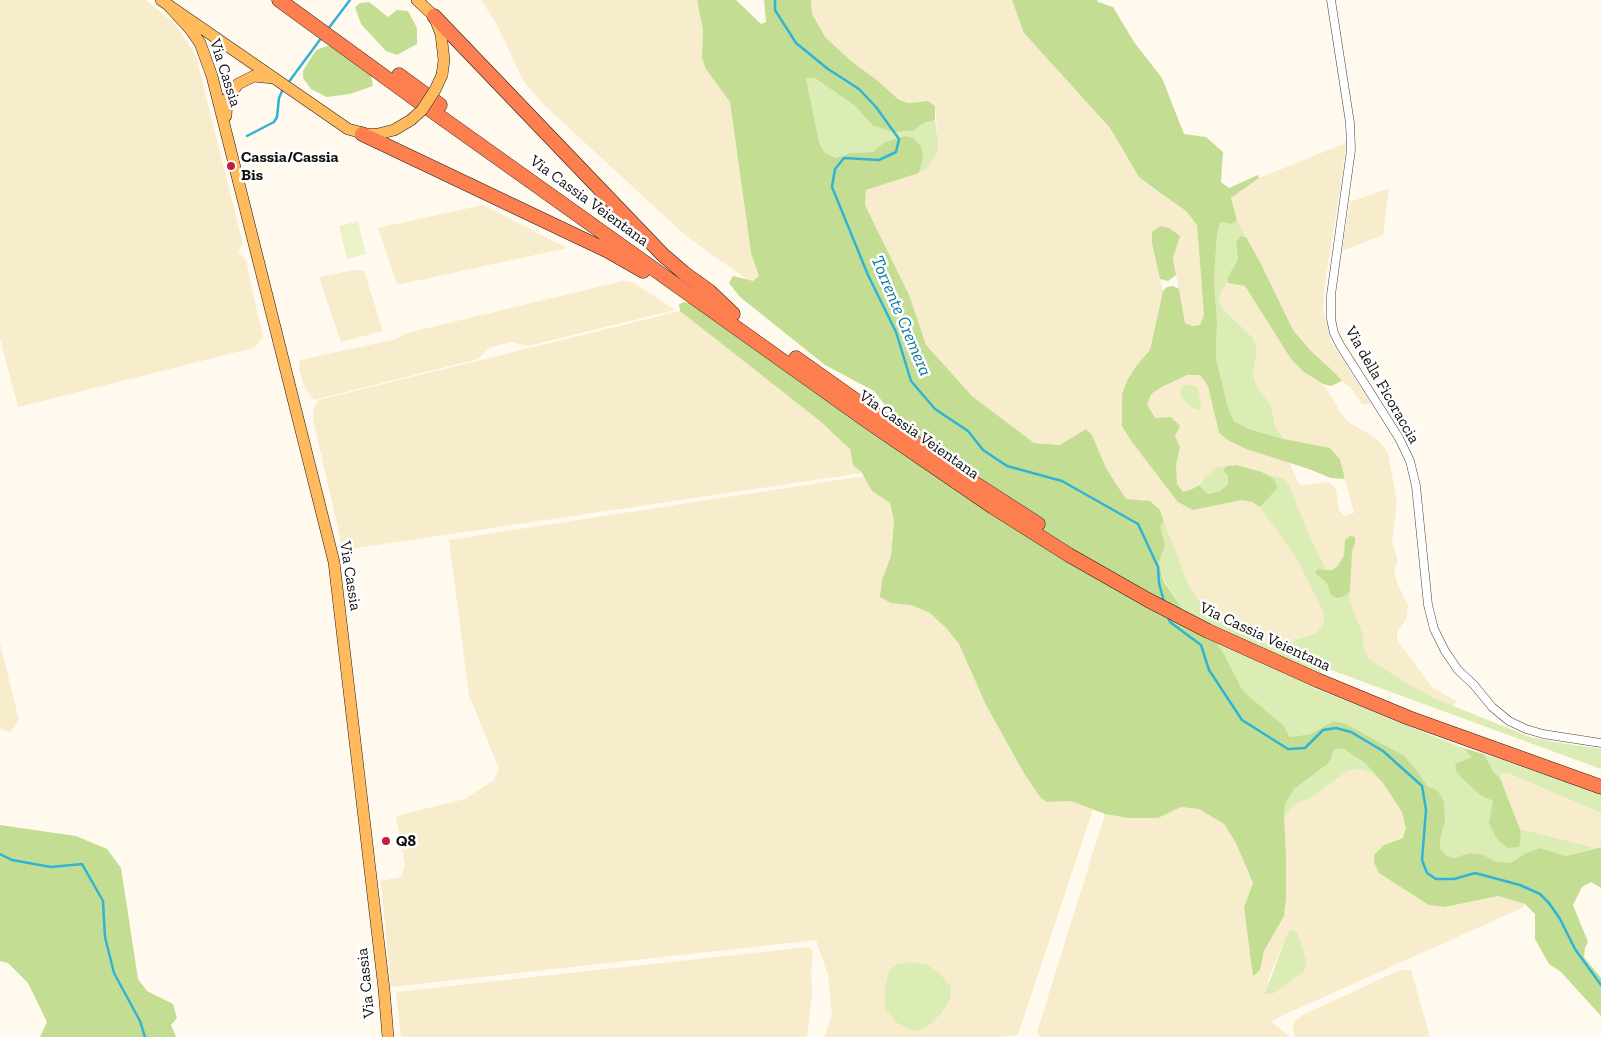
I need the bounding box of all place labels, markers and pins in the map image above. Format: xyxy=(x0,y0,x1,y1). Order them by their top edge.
place label: Cassia/Cassia Bis xyxy=(241,147,339,185)
marker: Cassia/Cassia Bis xyxy=(225,160,237,172)
place label: Q8 xyxy=(396,831,416,851)
marker: Q8 xyxy=(380,835,392,847)

